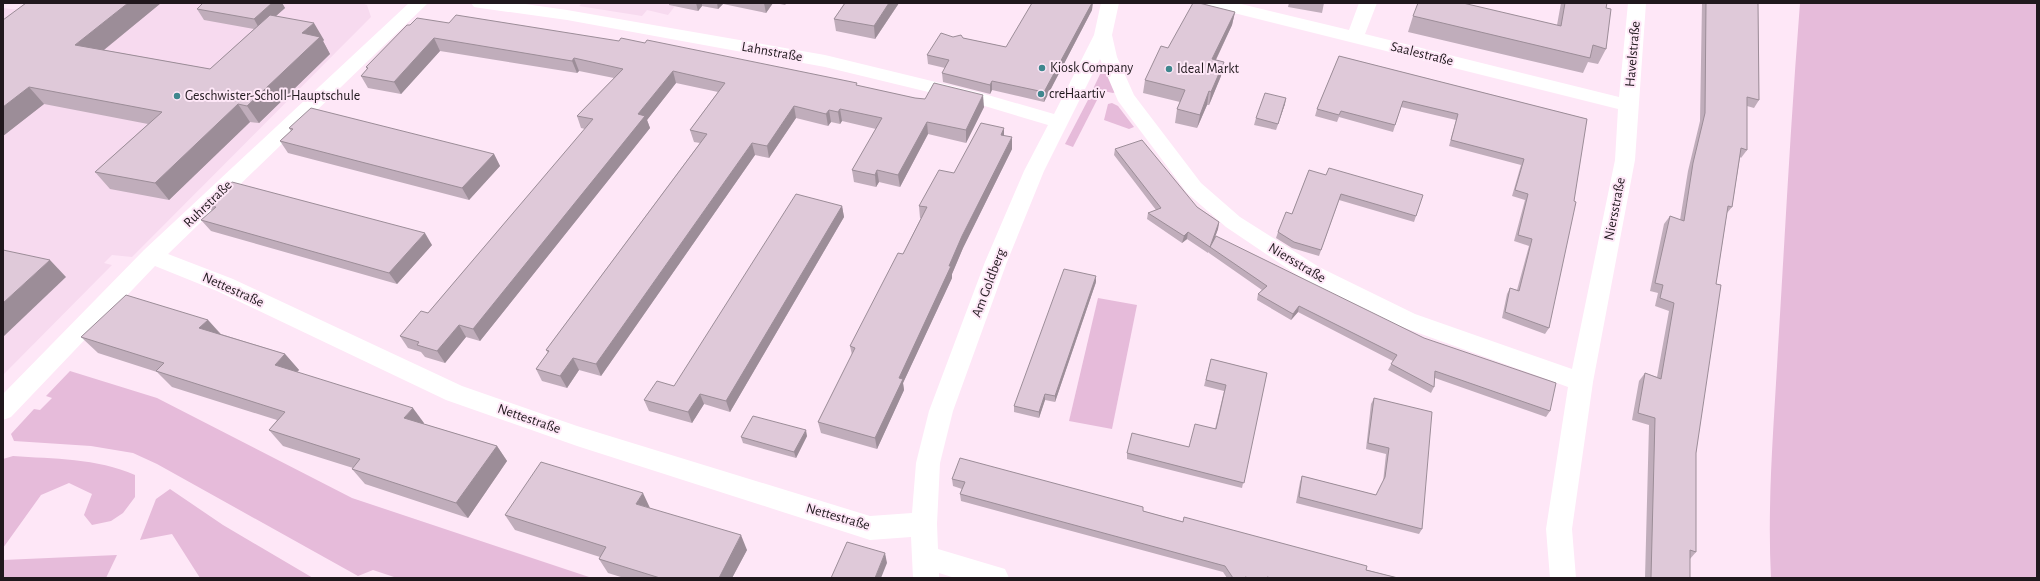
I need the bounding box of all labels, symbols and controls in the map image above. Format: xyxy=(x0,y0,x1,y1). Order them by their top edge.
street label: Havelstraße xyxy=(1623,21,1643,87)
street label: Saalestraße xyxy=(1389,39,1455,69)
street label: Lahnstraße xyxy=(741,40,803,64)
place label: Kiosk Company xyxy=(1050,61,1133,75)
place label: Ideal Markt xyxy=(1177,62,1240,76)
marker: Kiosk Company xyxy=(1037,63,1047,73)
marker: Ideal Markt xyxy=(1164,64,1174,74)
place label: creHaartiv xyxy=(1049,87,1105,101)
place label: Geschwister-Scholl-Hauptschule xyxy=(185,89,360,103)
marker: creHaartiv xyxy=(1036,89,1046,99)
marker: Geschwister-Scholl-Hauptschule xyxy=(172,91,182,101)
street label: Niersstraße xyxy=(1602,176,1628,242)
street label: Ruhrstraße xyxy=(181,178,235,230)
street label: Niersstraße xyxy=(1266,241,1328,285)
street label: Am Goldberg xyxy=(970,247,1009,319)
street label: Nettestraße xyxy=(200,270,266,310)
street label: Nettestraße xyxy=(496,402,562,436)
street label: Nettestraße xyxy=(805,501,871,533)

